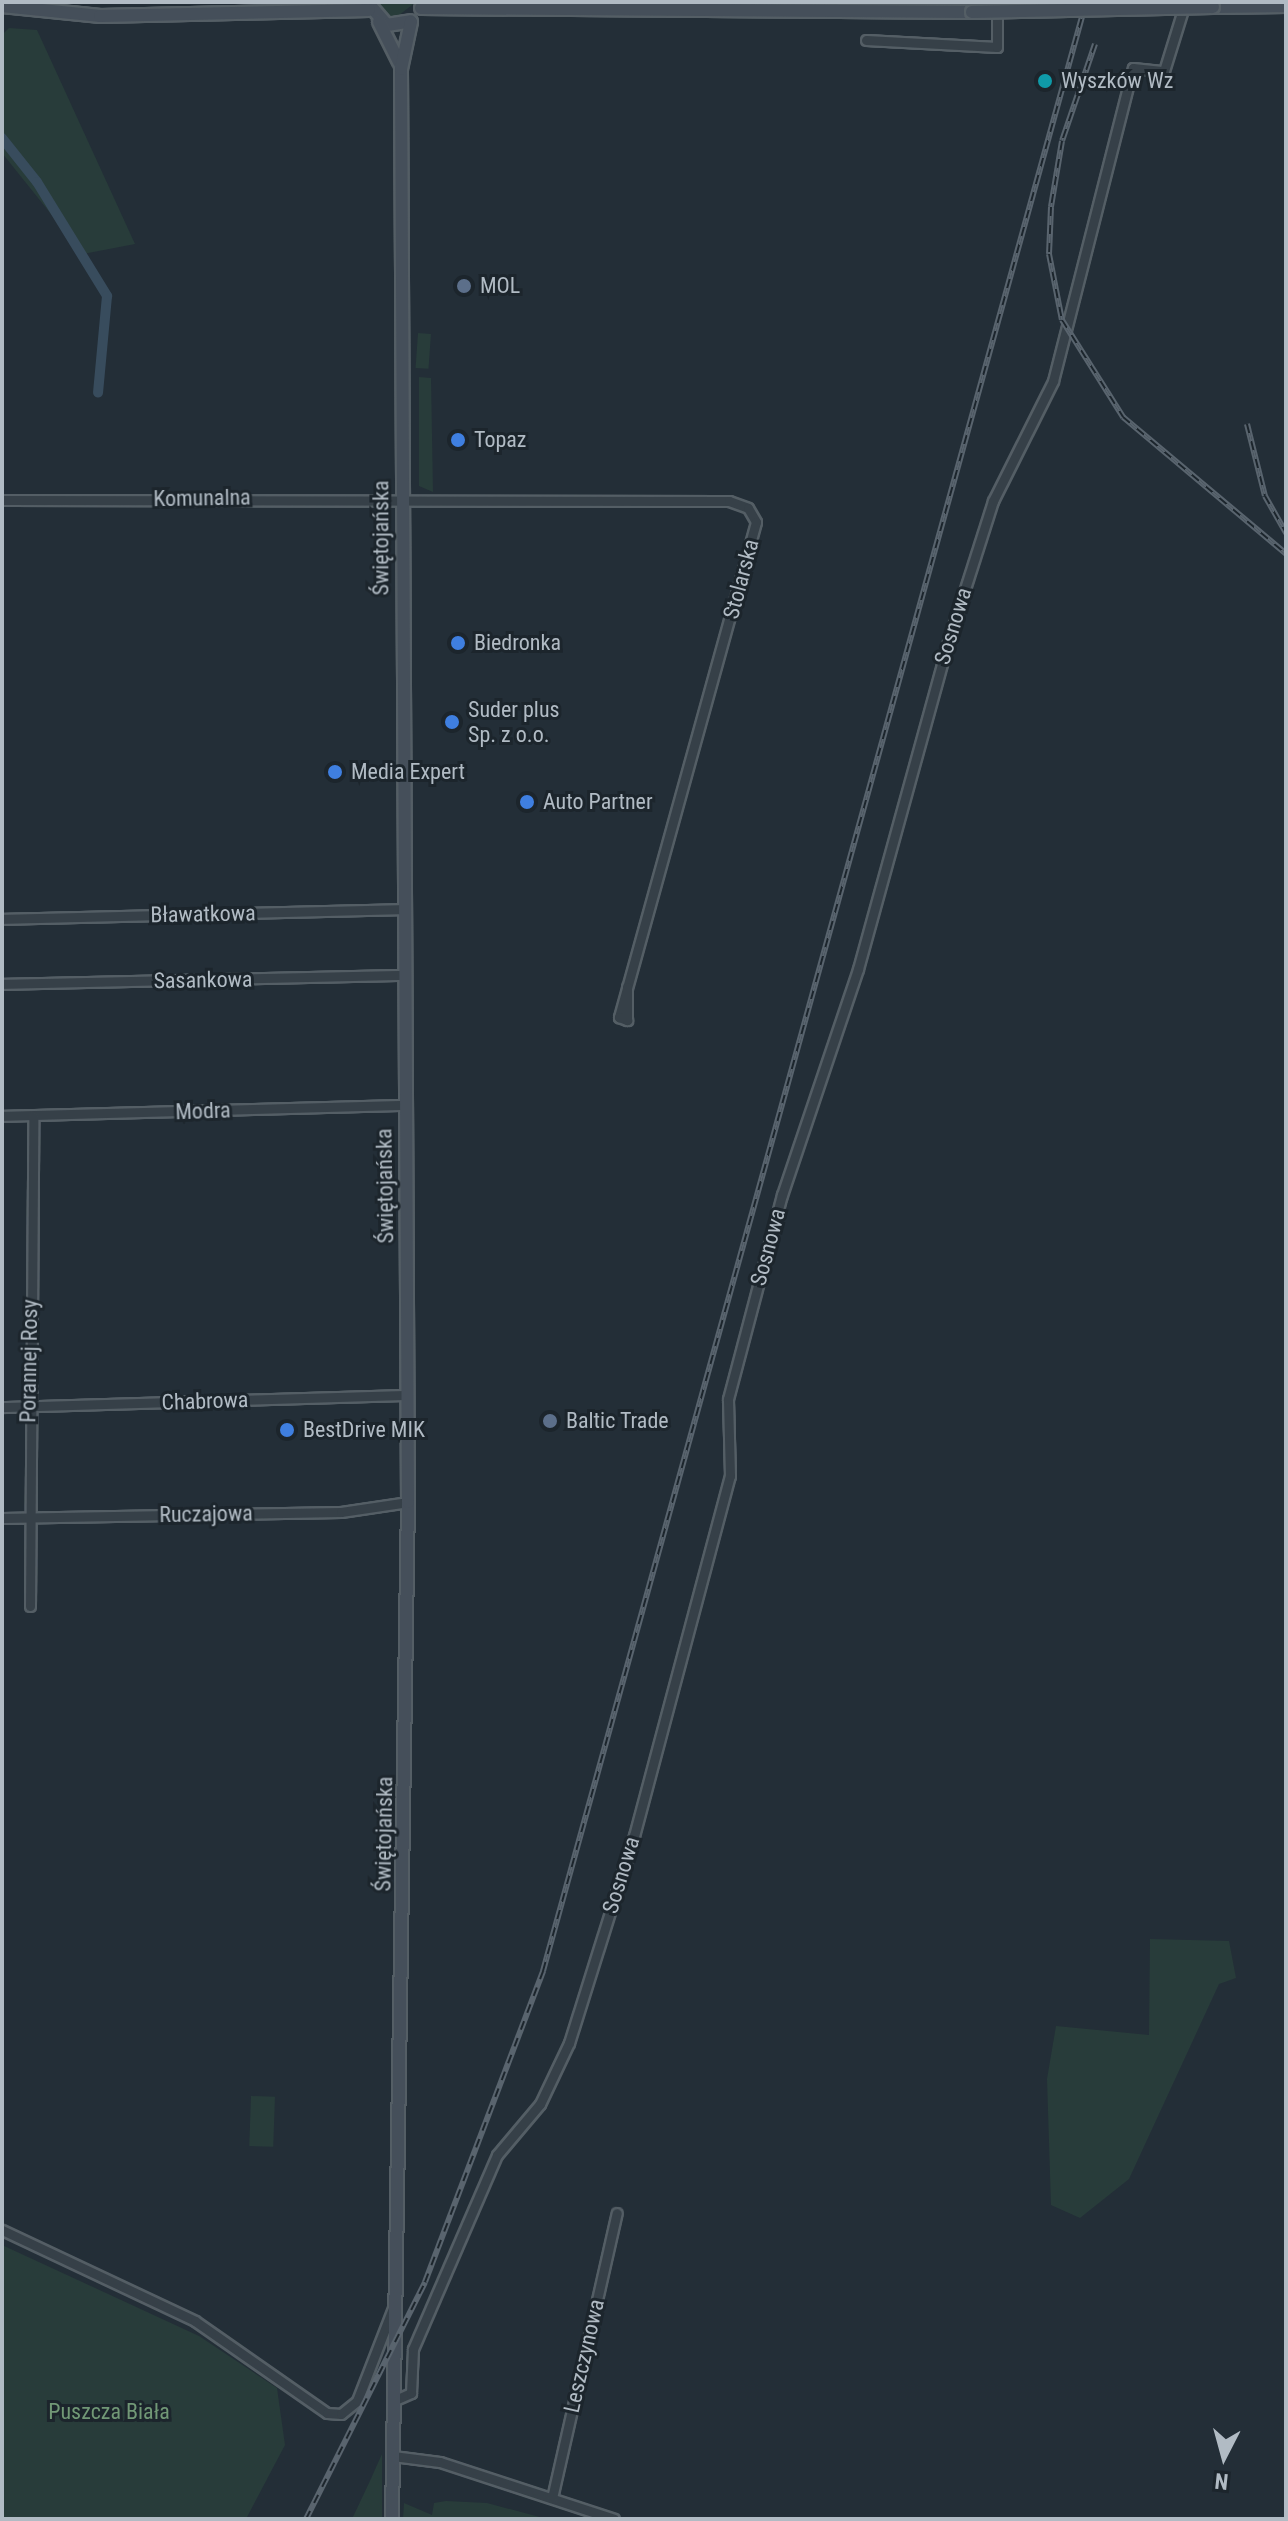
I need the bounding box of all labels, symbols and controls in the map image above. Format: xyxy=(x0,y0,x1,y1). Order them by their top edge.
place label: Wyszków Wz xyxy=(1061,68,1173,94)
marker: Wyszków Wz xyxy=(1036,72,1054,90)
place label: MOL xyxy=(480,273,520,299)
marker: MOL xyxy=(455,277,473,295)
place label: Topaz xyxy=(474,427,526,453)
marker: Topaz xyxy=(449,431,467,449)
street label: Świętojańska xyxy=(368,480,394,596)
street label: Komunalna xyxy=(153,484,251,512)
street label: Stolarska xyxy=(718,536,764,622)
street label: Sosnowa xyxy=(929,584,977,668)
place label: Biedronka xyxy=(474,630,561,656)
marker: Biedronka xyxy=(449,634,467,652)
place label: Suder plus Sp. z o.o. xyxy=(468,696,560,748)
marker: Suder plus Sp. z o.o. xyxy=(443,713,461,731)
place label: Media Expert xyxy=(351,759,465,785)
marker: Media Expert xyxy=(326,763,344,781)
place label: Auto Partner xyxy=(543,789,653,815)
marker: Auto Partner xyxy=(518,793,536,811)
street label: Bławatkowa xyxy=(150,900,256,928)
street label: Sasankowa xyxy=(153,966,253,994)
street label: Modra xyxy=(175,1097,231,1125)
street label: Świętojańska xyxy=(371,1128,399,1244)
street label: Sosnowa xyxy=(745,1205,791,1289)
street label: Porannej Rosy xyxy=(15,1299,43,1423)
street label: Chabrowa xyxy=(161,1386,249,1416)
place label: Baltic Trade xyxy=(566,1408,669,1434)
marker: Baltic Trade xyxy=(541,1412,559,1430)
place label: BestDrive MIK xyxy=(303,1417,425,1443)
marker: BestDrive MIK xyxy=(278,1421,296,1439)
street label: Ruczajowa xyxy=(159,1500,253,1528)
street label: Świętojańska xyxy=(370,1776,398,1892)
street label: Sosnowa xyxy=(597,1833,645,1917)
street label: Leszczynowa xyxy=(558,2297,610,2415)
park label: Puszcza Biała xyxy=(48,2399,170,2425)
north arrow xyxy=(1184,2417,1264,2497)
text: N xyxy=(1213,2468,1229,2495)

